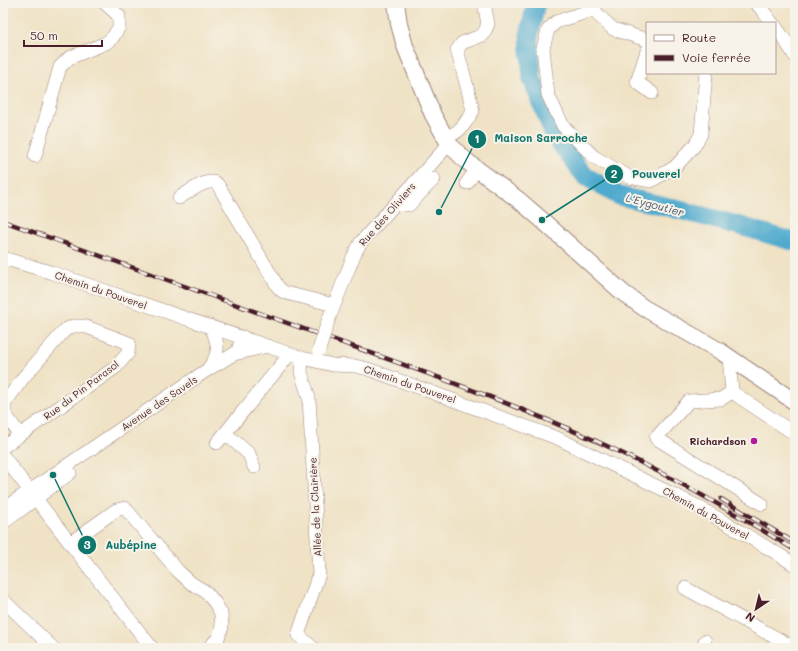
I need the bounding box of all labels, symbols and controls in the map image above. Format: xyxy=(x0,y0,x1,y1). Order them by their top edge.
scale bar xyxy=(24,22,102,48)
legend xyxy=(646,22,776,74)
text: 50 m xyxy=(30,27,58,43)
text: Route xyxy=(682,29,716,45)
text: Voie ferrée xyxy=(682,49,751,65)
callout: Maison Sarroche xyxy=(467,127,596,150)
text: 1 xyxy=(474,130,480,146)
text: Maison Sarroche xyxy=(494,130,588,145)
callout: Pouverel xyxy=(604,163,688,186)
text: 2 xyxy=(611,165,618,181)
text: Pouverel xyxy=(632,166,680,181)
street label: Rue des Oliviers xyxy=(356,179,419,249)
water label: L'Eygoutier xyxy=(624,190,686,220)
street label: Chemin du Pouverel xyxy=(53,268,149,312)
street label: Rue du Pin Parasol xyxy=(40,357,122,423)
street label: Chemin du Pouverel xyxy=(362,362,458,406)
street label: Avenue des Savels xyxy=(118,372,200,434)
place label: Richardson xyxy=(689,434,746,448)
marker: Richardson xyxy=(749,436,759,446)
street label: Allée de la Clairière xyxy=(305,457,325,557)
street label: Chemin du Pouverel xyxy=(660,483,752,543)
callout: Aubépine xyxy=(77,534,164,557)
text: 3 xyxy=(83,536,91,552)
text: Aubépine xyxy=(105,537,157,552)
north arrow xyxy=(736,589,776,629)
text: N xyxy=(742,609,758,626)

